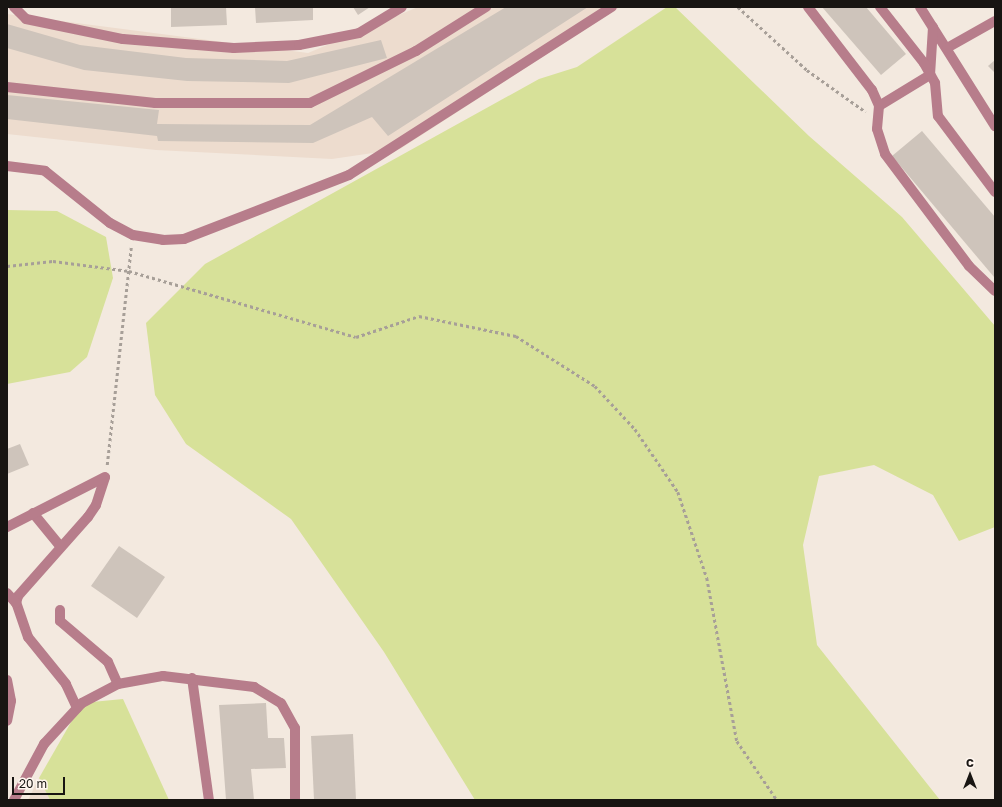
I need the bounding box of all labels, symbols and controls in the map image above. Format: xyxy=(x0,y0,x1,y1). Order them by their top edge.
north arrow xyxy=(950,755,990,795)
text: С xyxy=(966,756,974,769)
scale bar xyxy=(14,769,67,795)
text: 20 m xyxy=(19,776,47,791)

